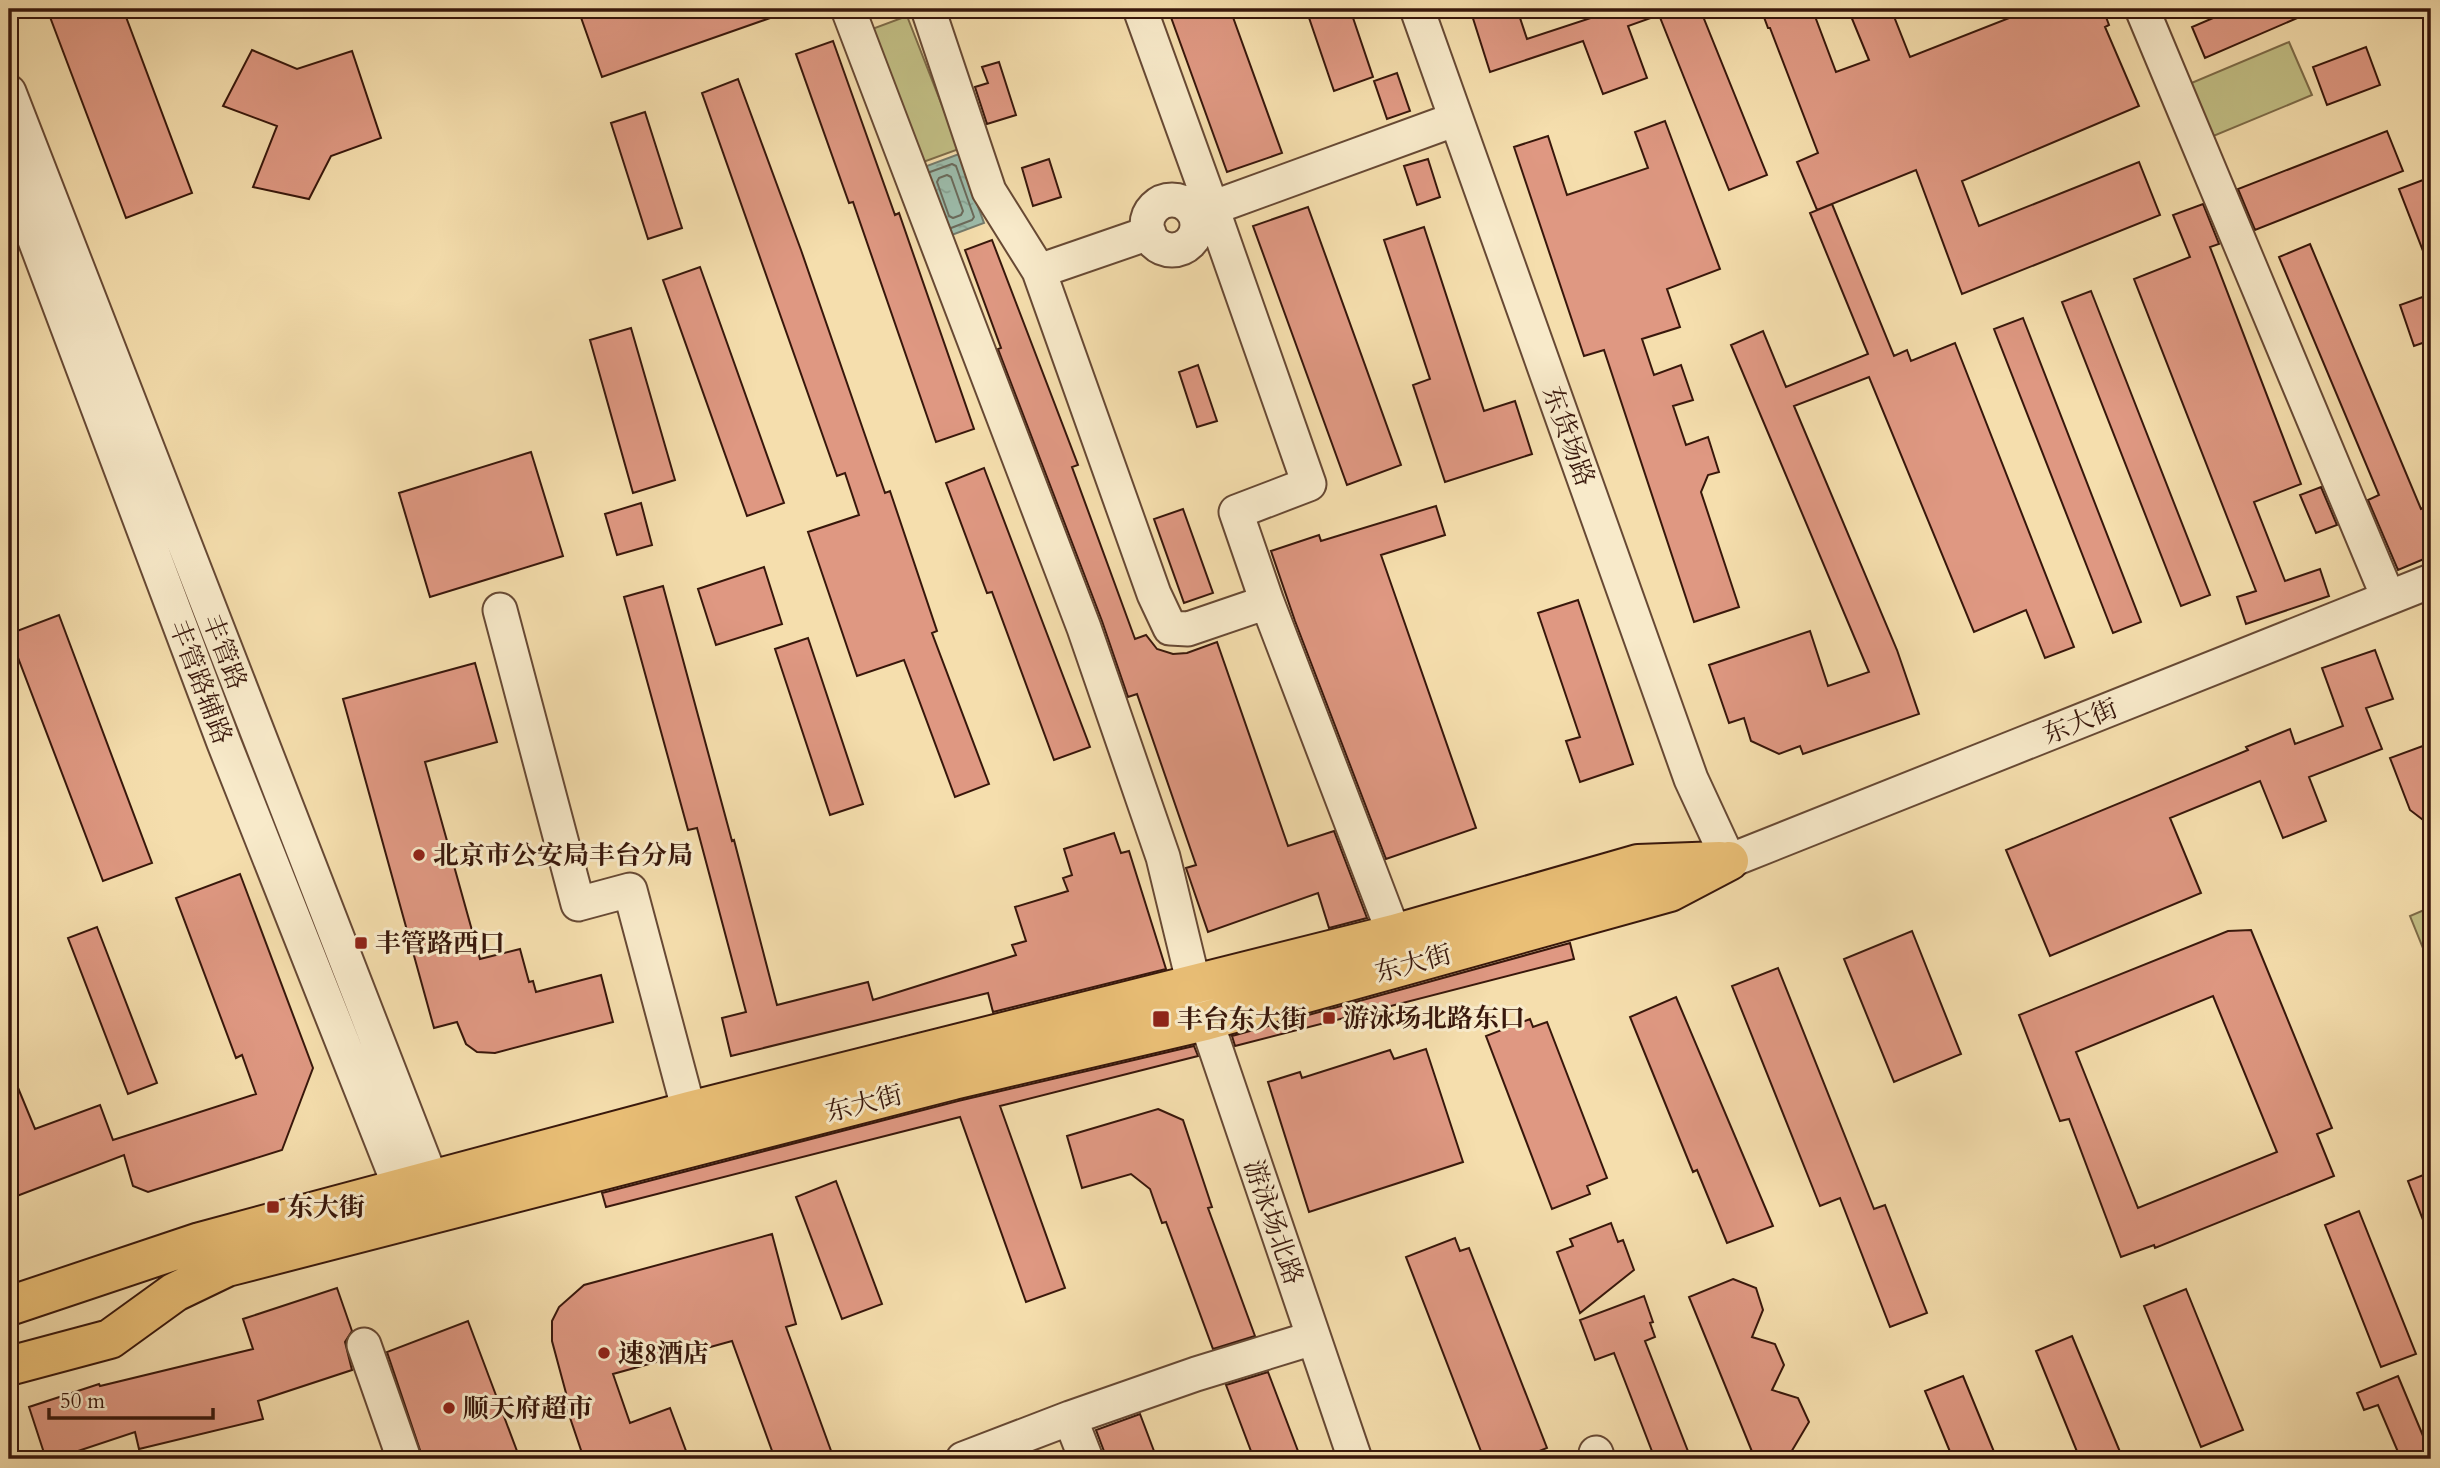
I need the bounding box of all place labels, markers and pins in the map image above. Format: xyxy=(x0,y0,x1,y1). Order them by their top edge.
place label: 北京市公安局丰台分局 xyxy=(433,838,693,873)
marker: 北京市公安局丰台分局 xyxy=(411,847,427,863)
place label: 丰管路西口 xyxy=(375,926,505,961)
marker: 丰管路西口 xyxy=(353,935,369,951)
place label: 游泳场北路东口 xyxy=(1343,1001,1525,1036)
place label: 丰台东大街 xyxy=(1177,1002,1307,1037)
marker: 丰台东大街 xyxy=(1151,1009,1171,1029)
marker: 游泳场北路东口 xyxy=(1321,1010,1337,1026)
place label: 东大街 xyxy=(287,1190,365,1225)
marker: 东大街 xyxy=(265,1199,281,1215)
place label: 速8酒店 xyxy=(618,1336,709,1371)
marker: 速8酒店 xyxy=(596,1345,612,1361)
place label: 顺天府超市 xyxy=(463,1391,593,1426)
marker: 顺天府超市 xyxy=(441,1400,457,1416)

